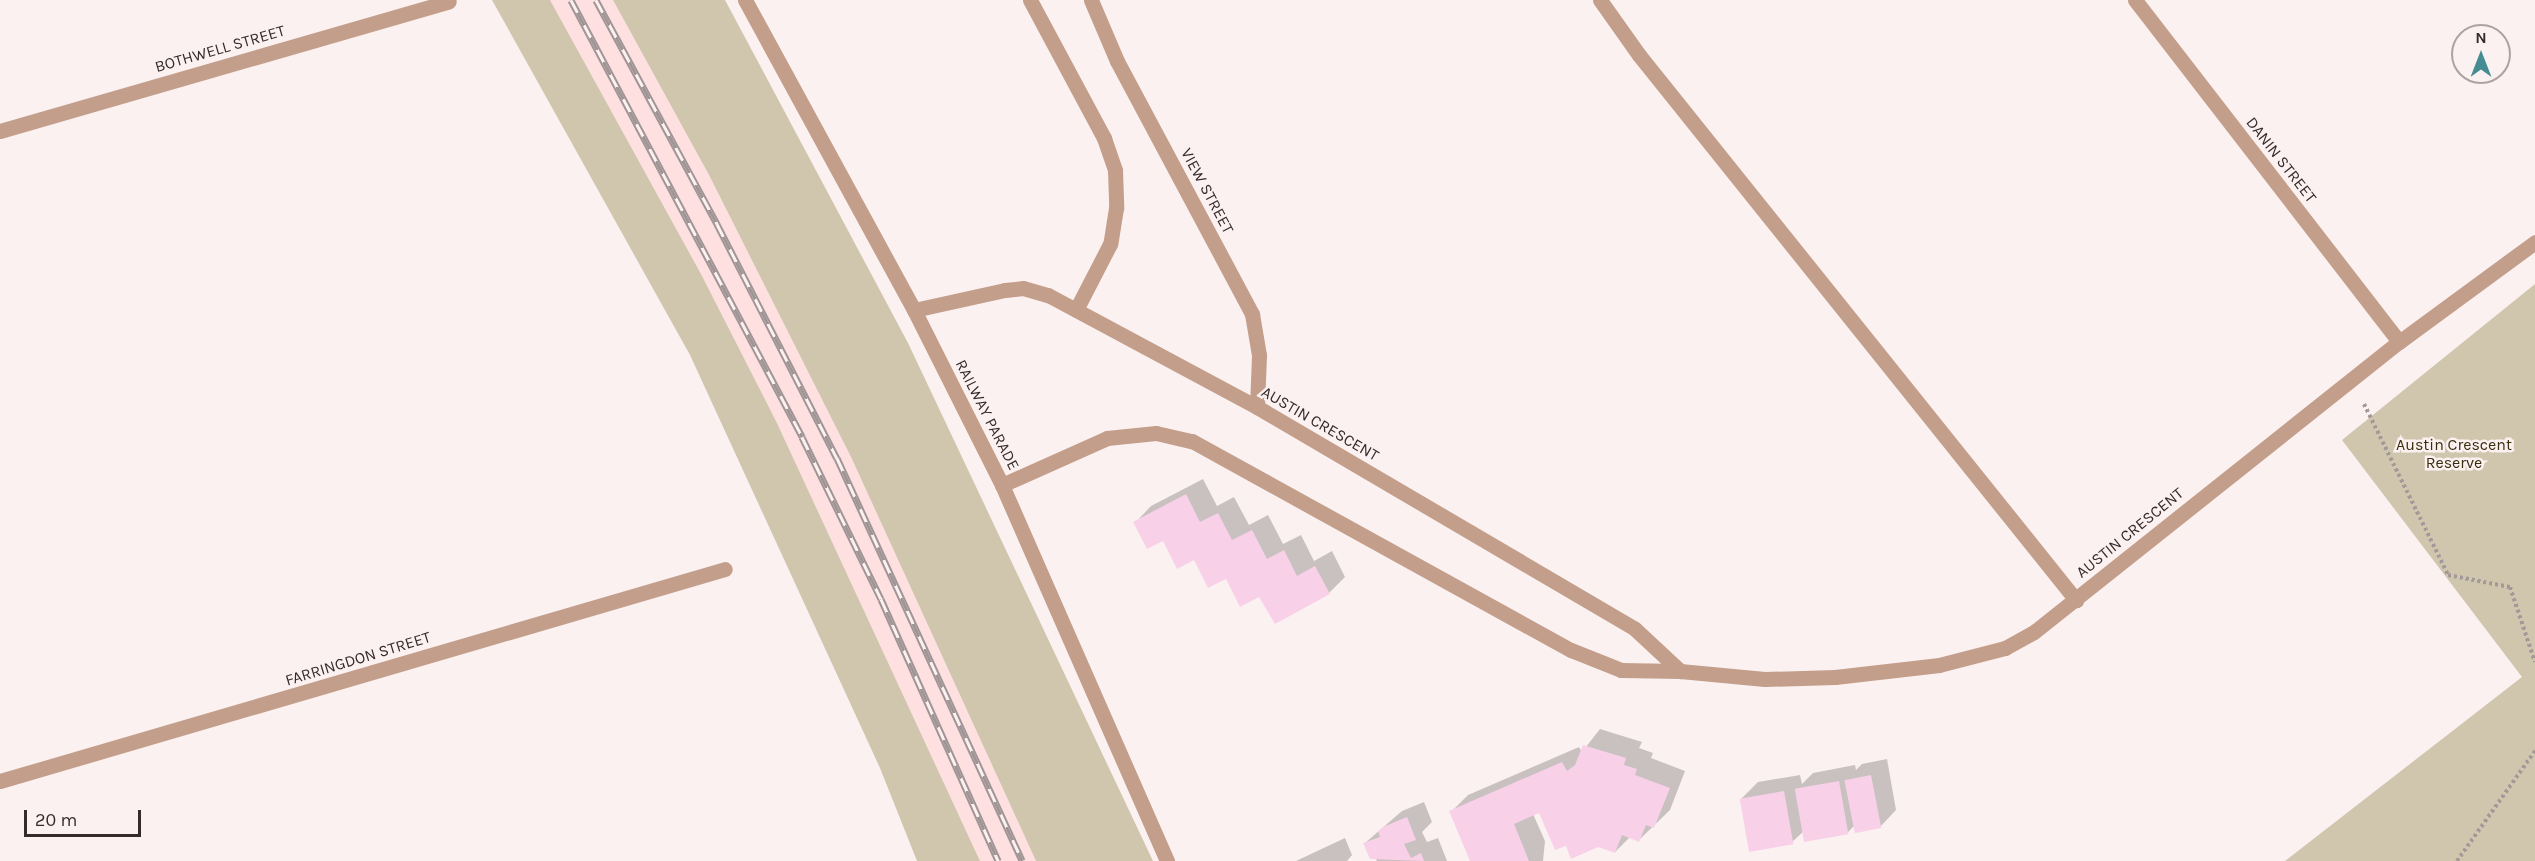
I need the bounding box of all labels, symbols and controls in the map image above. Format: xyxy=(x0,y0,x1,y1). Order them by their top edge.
street label: BOTHWELL STREET xyxy=(153,21,287,77)
north arrow xyxy=(2451,24,2511,84)
text: N xyxy=(2475,28,2487,47)
street label: DANIN STREET xyxy=(2242,113,2320,207)
street label: VIEW STREET xyxy=(1176,145,1238,237)
street label: RAILWAY PARADE xyxy=(951,357,1023,473)
street label: AUSTIN CRESCENT xyxy=(1258,383,1382,465)
park label: Austin Crescent Reserve xyxy=(2396,435,2512,473)
street label: AUSTIN CRESCENT xyxy=(2072,484,2188,582)
street label: FARRINGDON STREET xyxy=(283,628,433,690)
scale bar xyxy=(27,798,144,836)
text: 20 m xyxy=(35,809,77,831)

